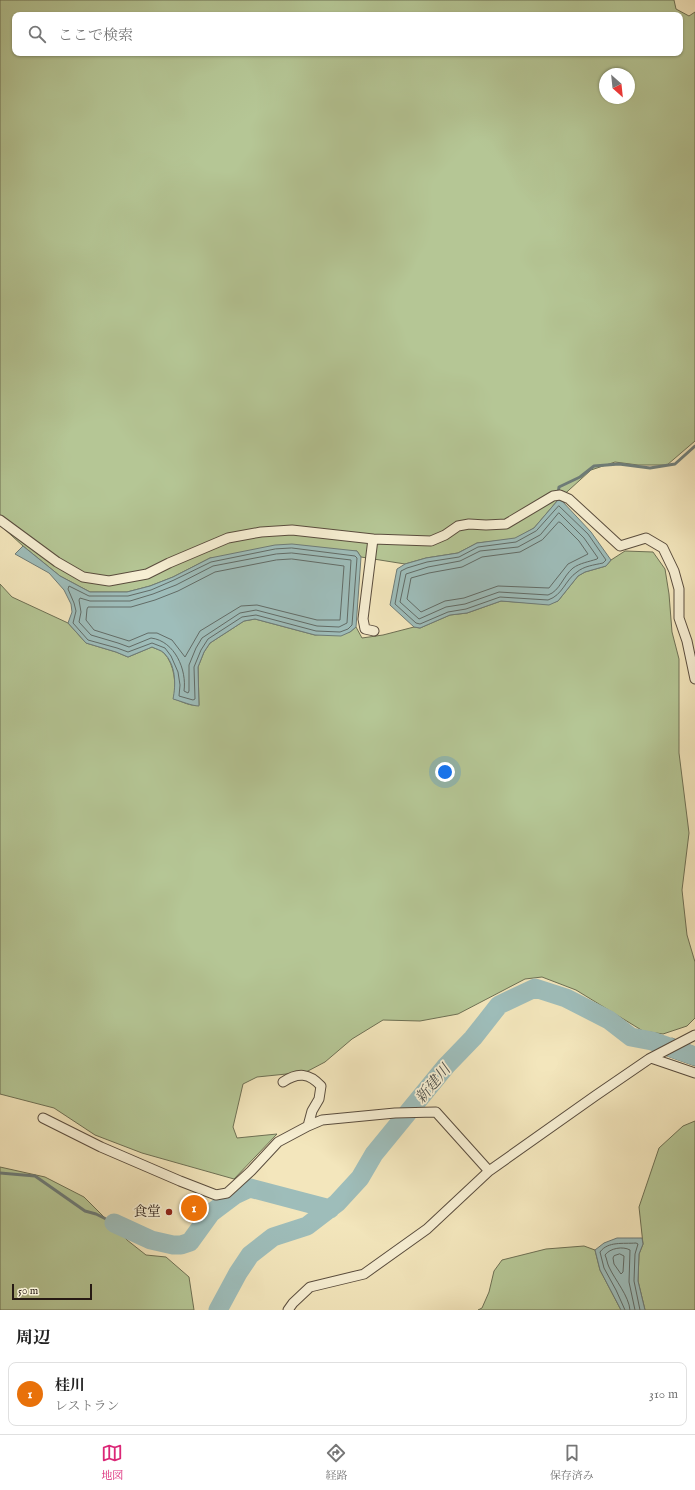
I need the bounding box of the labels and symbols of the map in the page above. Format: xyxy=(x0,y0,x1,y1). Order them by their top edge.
north arrow xyxy=(599,68,635,104)
your location xyxy=(435,762,455,782)
water label: 新建川 xyxy=(411,1059,456,1107)
pin: 1 xyxy=(181,1193,207,1223)
place label: 食堂 xyxy=(133,1203,161,1221)
marker: 食堂 xyxy=(164,1207,174,1217)
scale bar xyxy=(12,1282,92,1301)

